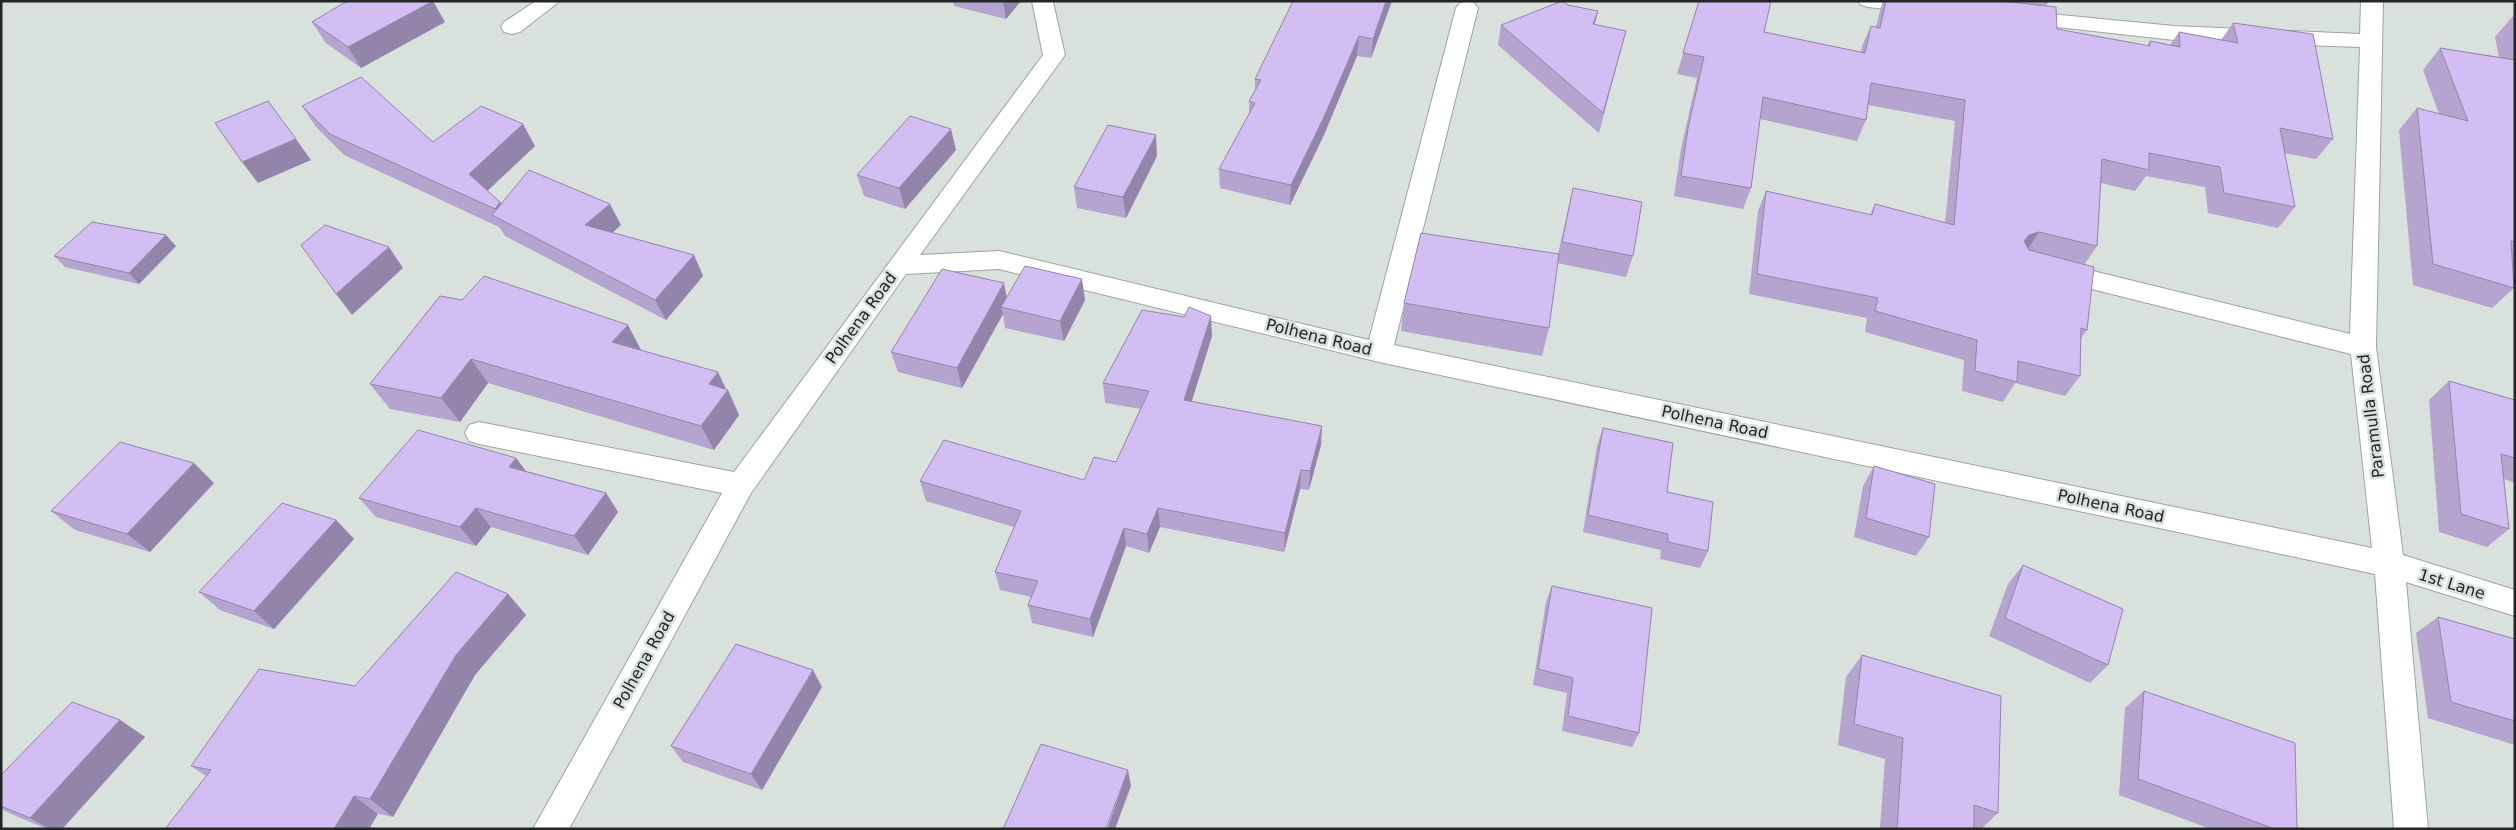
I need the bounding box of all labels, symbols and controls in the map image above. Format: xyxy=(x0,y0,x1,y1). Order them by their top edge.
street label: Polhena Road xyxy=(821,269,901,367)
street label: Polhena Road xyxy=(1264,315,1374,359)
street label: Paramulla Road xyxy=(2354,353,2388,479)
street label: Polhena Road xyxy=(1660,401,1770,443)
street label: Polhena Road xyxy=(2056,485,2166,527)
street label: 1st Lane xyxy=(2416,565,2488,603)
street label: Polhena Road xyxy=(609,608,679,712)

